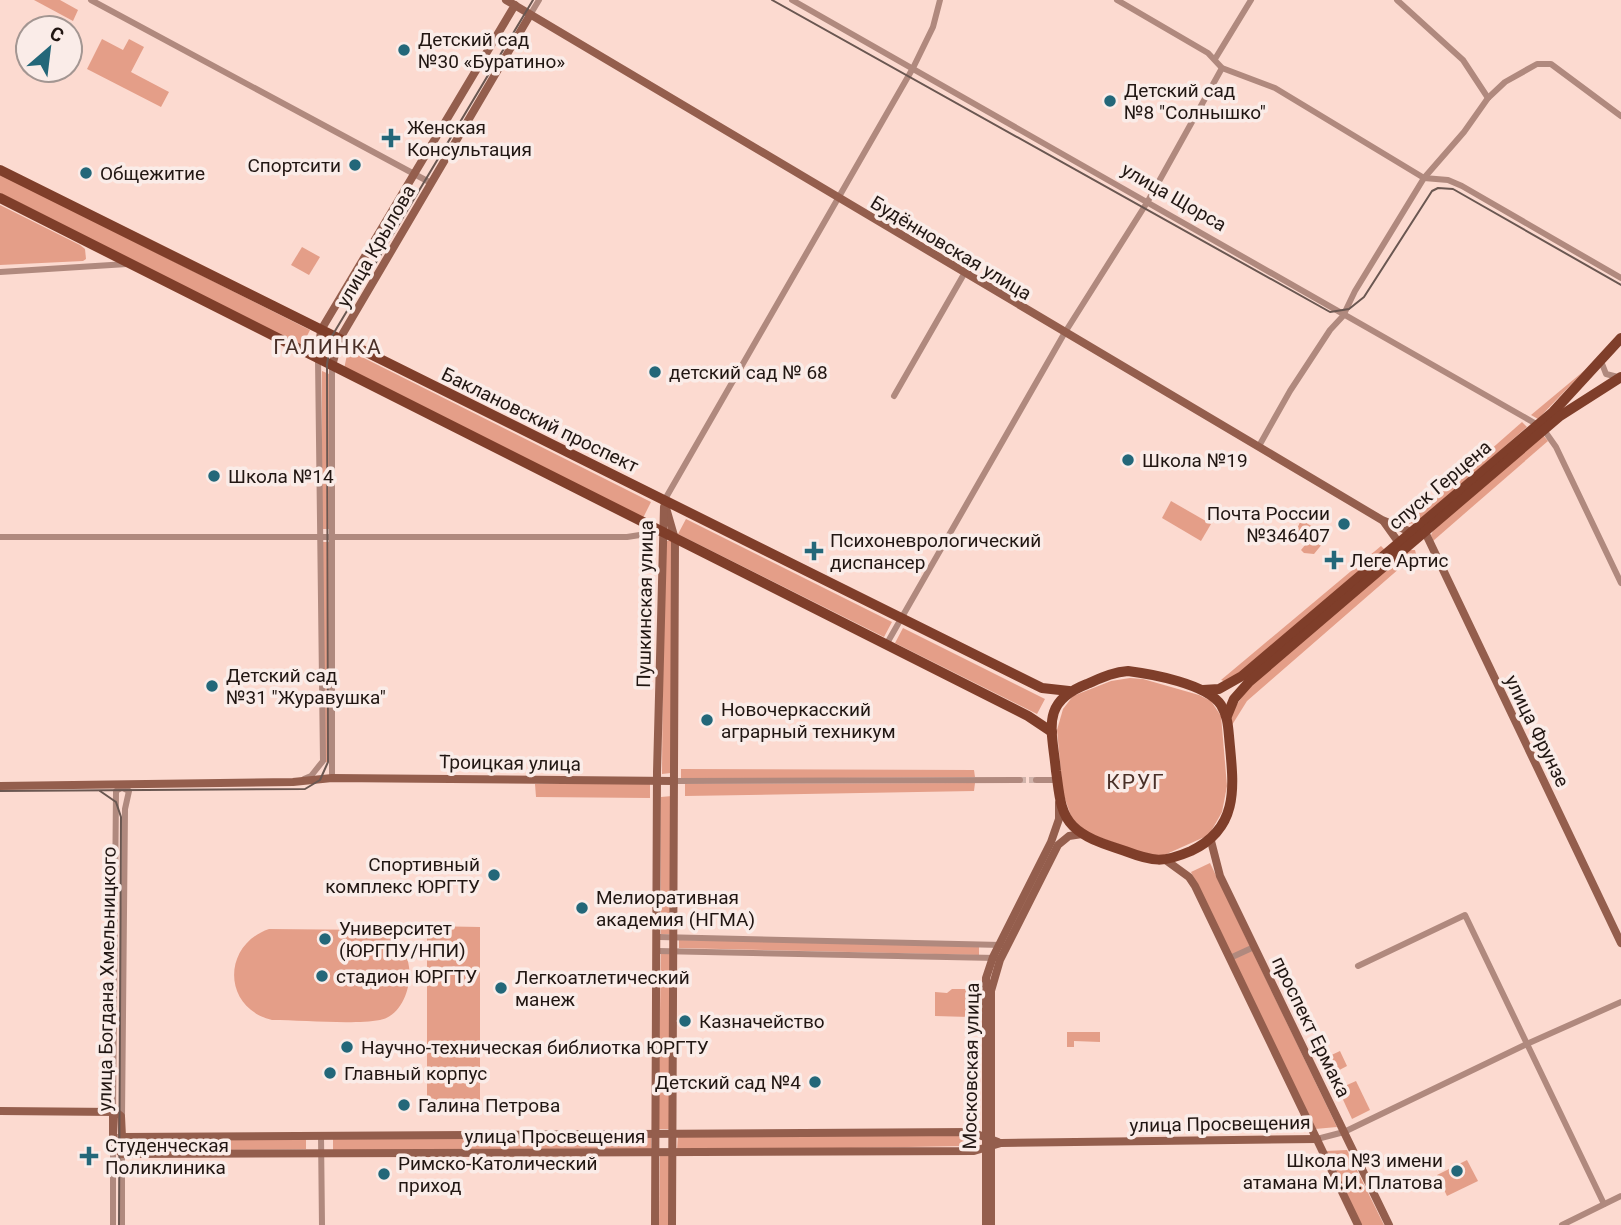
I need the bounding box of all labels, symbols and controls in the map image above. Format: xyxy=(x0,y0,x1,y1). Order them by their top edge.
north arrow xyxy=(14,14,84,84)
text: С xyxy=(46,21,68,48)
place label: Детский сад №30 «Буратино» xyxy=(418,28,565,73)
marker: Детский сад №30 «Буратино» xyxy=(396,42,412,58)
place label: Детский сад №8 "Солнышко" xyxy=(1124,79,1266,124)
marker: Детский сад №8 "Солнышко" xyxy=(1102,93,1118,109)
place label: Женская Консультация xyxy=(407,116,532,161)
marker: Женская Консультация xyxy=(381,128,401,148)
place label: Спортсити xyxy=(247,154,341,177)
marker: Спортсити xyxy=(347,157,363,173)
street label: улица Щорса xyxy=(1118,158,1230,236)
place label: Общежитие xyxy=(100,162,205,185)
marker: Общежитие xyxy=(78,165,94,181)
street label: улица Крылова xyxy=(332,181,420,311)
street label: Будённовская улица xyxy=(866,191,1036,305)
district label: ГАЛИНКА xyxy=(273,335,383,359)
place label: детский сад № 68 xyxy=(669,361,828,384)
street label: Баклановский проспект xyxy=(438,362,642,478)
marker: детский сад № 68 xyxy=(647,364,663,380)
street label: спуск Герцена xyxy=(1384,435,1496,535)
place label: Школа №19 xyxy=(1142,449,1248,472)
marker: Школа №19 xyxy=(1120,452,1136,468)
place label: Школа №14 xyxy=(228,465,334,488)
marker: Школа №14 xyxy=(206,468,222,484)
place label: Почта России №346407 xyxy=(1207,502,1330,547)
marker: Почта России №346407 xyxy=(1336,516,1352,532)
street label: Пушкинская улица xyxy=(632,520,658,688)
place label: Психоневрологический диспансер xyxy=(830,529,1041,574)
marker: Психоневрологический диспансер xyxy=(804,541,824,561)
place label: Леге Артис xyxy=(1350,549,1449,572)
marker: Леге Артис xyxy=(1324,550,1344,570)
place label: Детский сад №31 "Журавушка" xyxy=(226,664,386,709)
street label: улица Фрунзе xyxy=(1500,671,1574,791)
marker: Детский сад №31 "Журавушка" xyxy=(204,678,220,694)
place label: Новочеркасский аграрный техникум xyxy=(721,698,896,743)
marker: Новочеркасский аграрный техникум xyxy=(699,712,715,728)
street label: Троицкая улица xyxy=(439,750,581,776)
district label: КРУГ xyxy=(1106,770,1166,794)
street label: улица Богдана Хмельницкого xyxy=(93,846,121,1112)
place label: Спортивный комплекс ЮРГТУ xyxy=(325,853,480,898)
marker: Спортивный комплекс ЮРГТУ xyxy=(486,867,502,883)
place label: Мелиоративная академия (НГМА) xyxy=(596,886,755,931)
marker: Мелиоративная академия (НГМА) xyxy=(574,900,590,916)
place label: Университет (ЮРГПУ/НПИ) xyxy=(339,917,466,962)
marker: Университет (ЮРГПУ/НПИ) xyxy=(317,931,333,947)
street label: проспект Ермака xyxy=(1267,953,1355,1101)
place label: стадион ЮРГТУ xyxy=(336,965,477,988)
place label: Легкоатлетический манеж xyxy=(515,966,690,1011)
marker: стадион ЮРГТУ xyxy=(314,968,330,984)
marker: Легкоатлетический манеж xyxy=(493,980,509,996)
street label: Московская улица xyxy=(958,982,984,1150)
place label: Казначейство xyxy=(699,1010,825,1033)
marker: Казначейство xyxy=(677,1013,693,1029)
place label: Научно-техническая библиотка ЮРГТУ xyxy=(361,1036,709,1059)
marker: Научно-техническая библиотка ЮРГТУ xyxy=(339,1039,355,1055)
place label: Главный корпус xyxy=(344,1062,487,1085)
marker: Главный корпус xyxy=(322,1065,338,1081)
place label: Детский сад №4 xyxy=(655,1071,801,1094)
marker: Детский сад №4 xyxy=(807,1074,823,1090)
place label: Галина Петрова xyxy=(418,1094,560,1117)
marker: Галина Петрова xyxy=(396,1097,412,1113)
street label: улица Просвещения xyxy=(1129,1111,1311,1137)
street label: улица Просвещения xyxy=(464,1125,646,1148)
place label: Студенческая Поликлиника xyxy=(105,1134,229,1179)
marker: Студенческая Поликлиника xyxy=(79,1146,99,1166)
place label: Школа №3 имени атамана М.И. Платова xyxy=(1243,1149,1443,1194)
place label: Римско-Католический приход xyxy=(398,1152,598,1197)
marker: Школа №3 имени атамана М.И. Платова xyxy=(1449,1163,1465,1179)
marker: Римско-Католический приход xyxy=(376,1166,392,1182)

